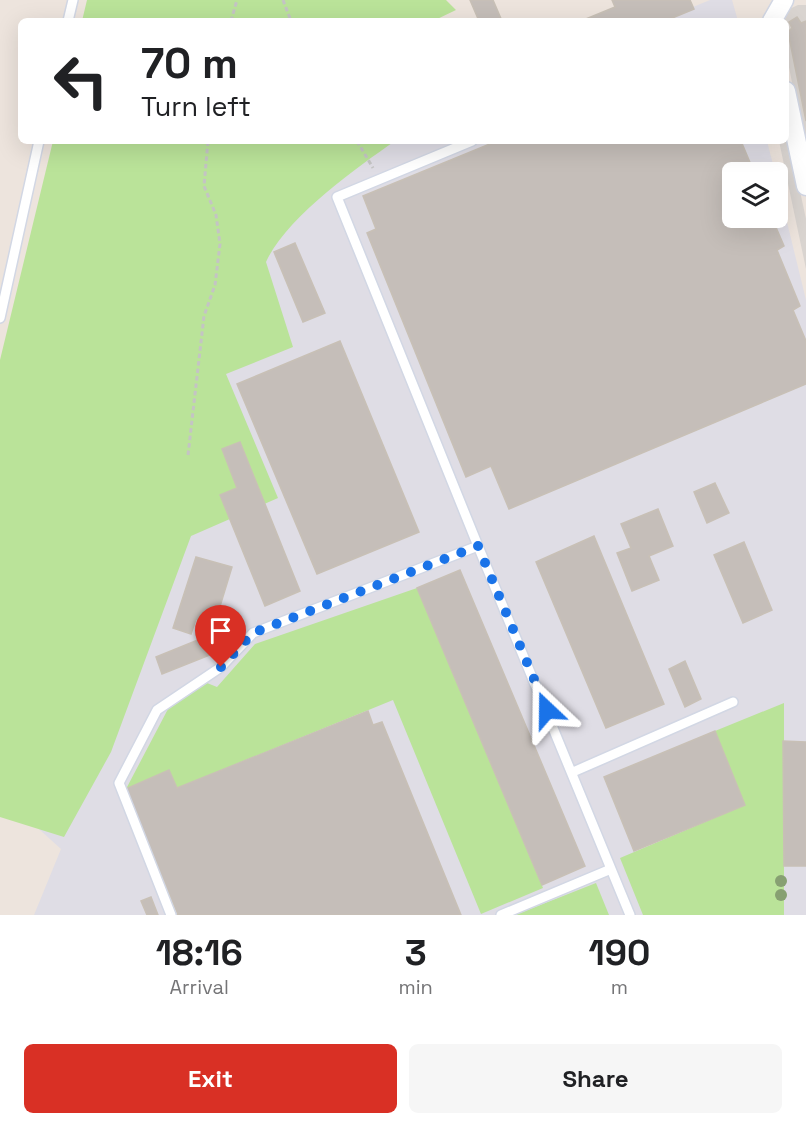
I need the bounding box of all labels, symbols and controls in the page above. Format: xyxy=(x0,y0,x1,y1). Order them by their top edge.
text: 70 m xyxy=(141,37,238,90)
icon: left xyxy=(42,42,120,120)
text: Turn left xyxy=(141,89,251,124)
map controls xyxy=(722,162,788,228)
button: layers xyxy=(722,162,788,228)
pin xyxy=(195,605,246,667)
icon: arrive xyxy=(204,614,237,647)
position arrow xyxy=(515,678,579,742)
text: 18:16 xyxy=(156,930,243,976)
text: 3 xyxy=(405,930,427,976)
text: 190 xyxy=(588,930,650,976)
text: Arrival xyxy=(169,974,229,1000)
text: min xyxy=(398,974,433,1000)
text: m xyxy=(611,974,628,1000)
button: Exit xyxy=(24,1044,397,1113)
button: Share xyxy=(409,1044,782,1113)

